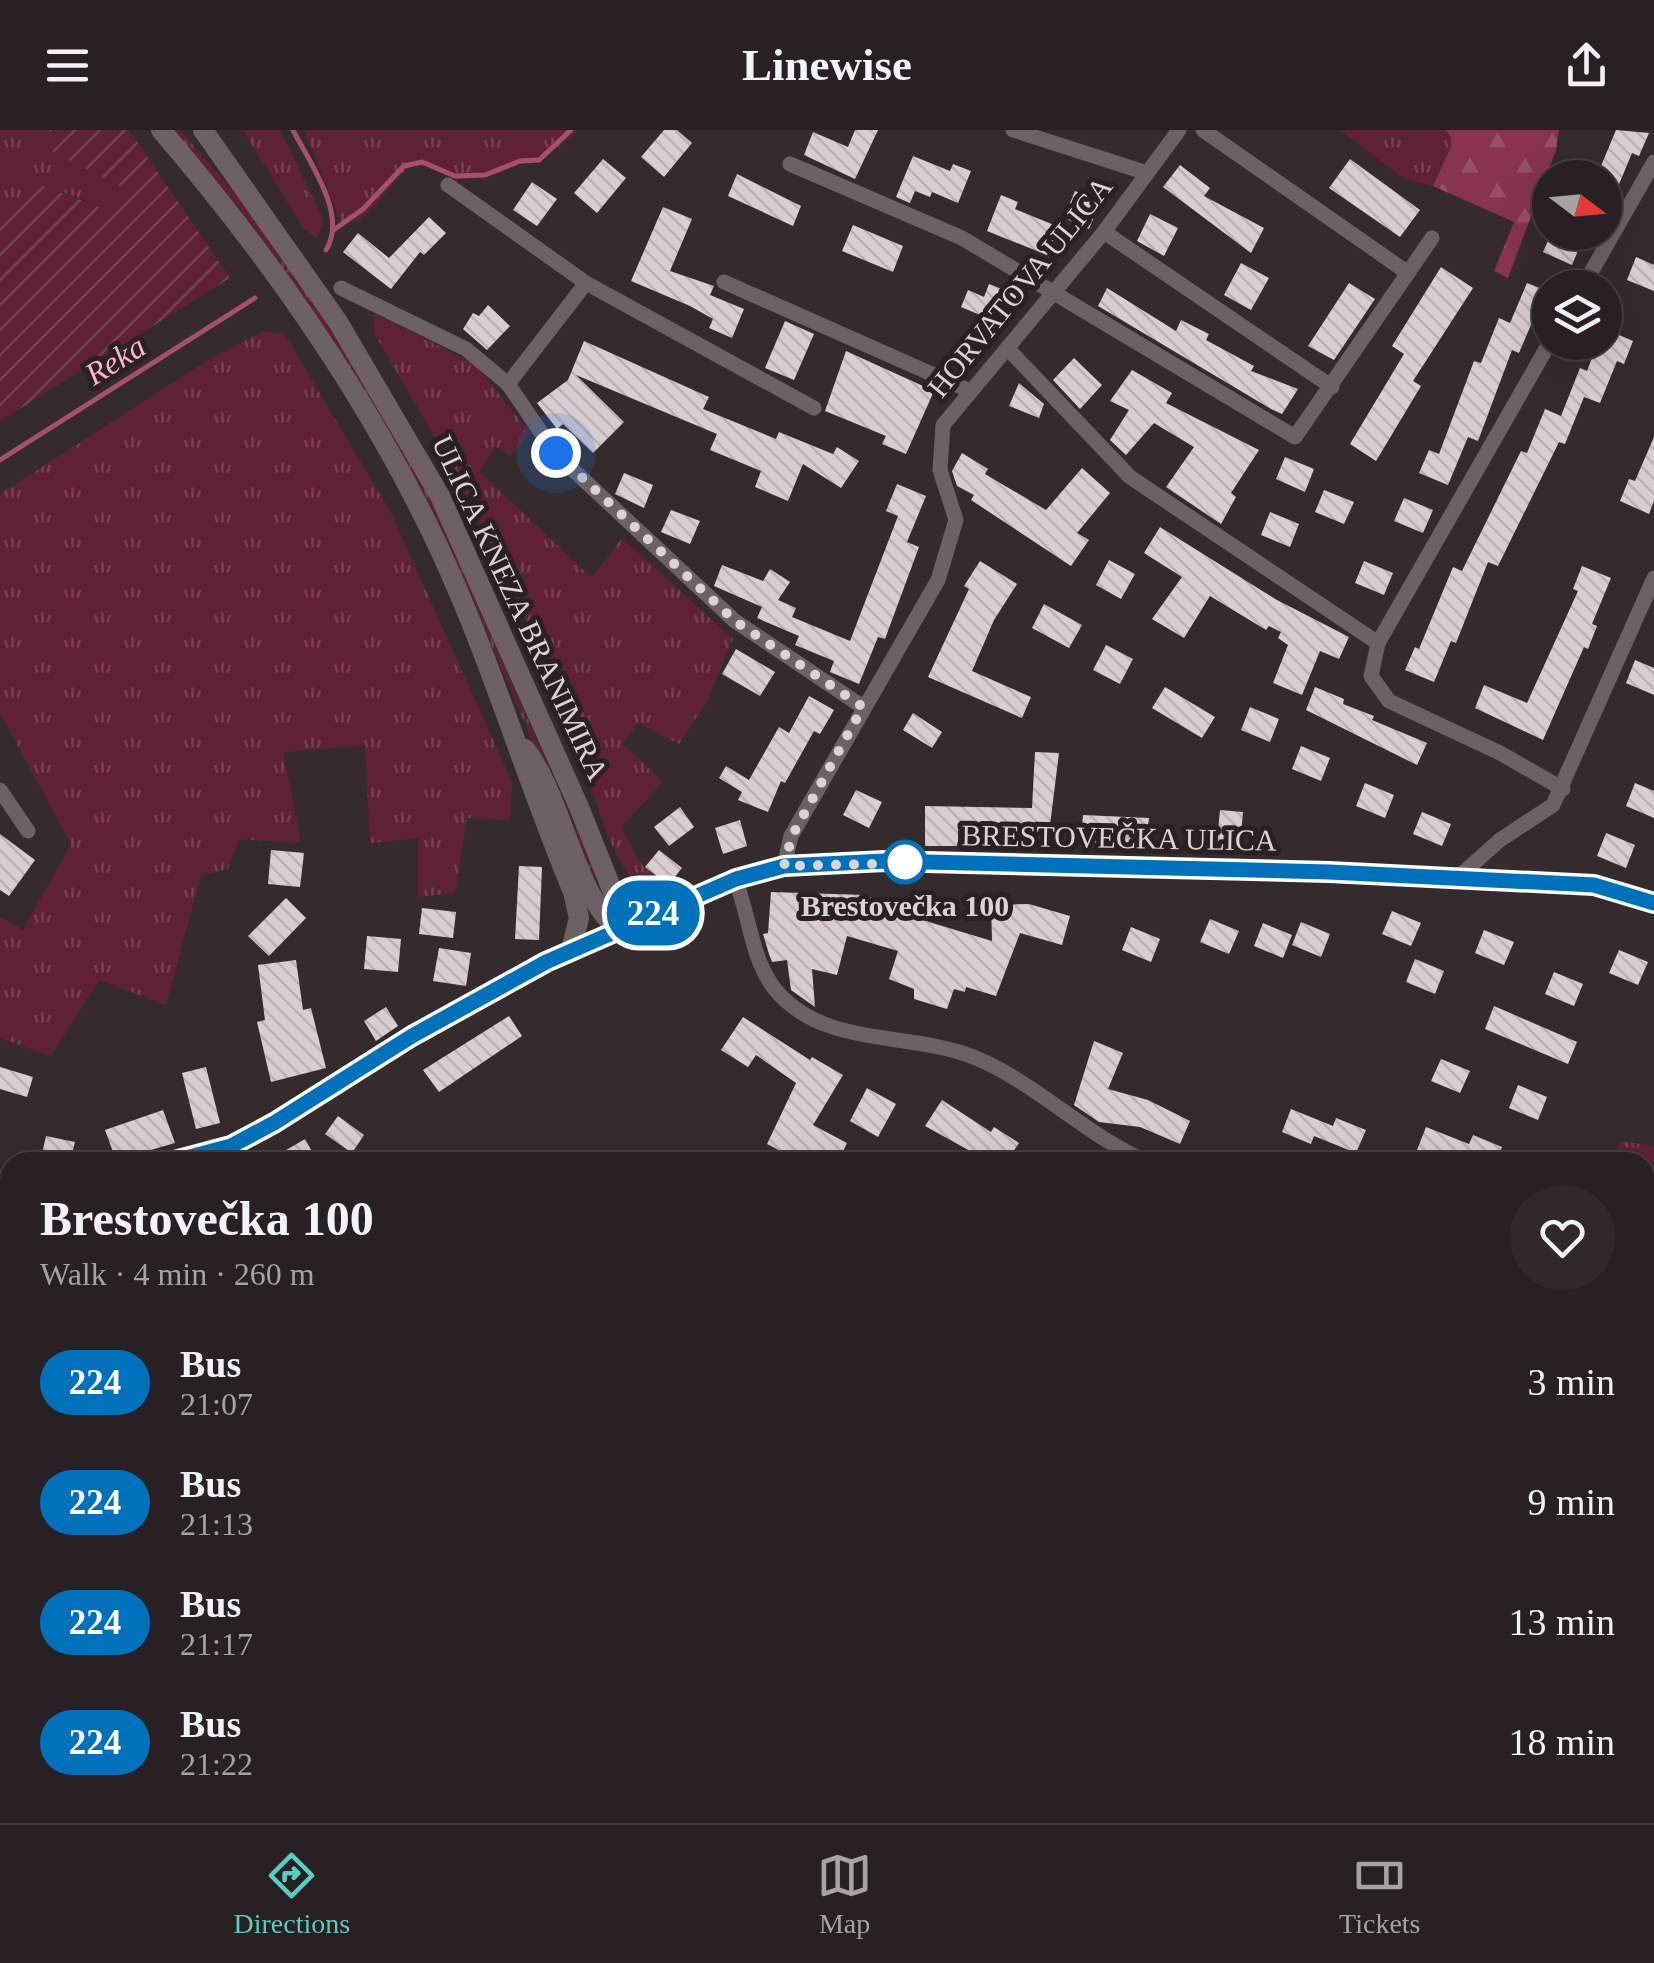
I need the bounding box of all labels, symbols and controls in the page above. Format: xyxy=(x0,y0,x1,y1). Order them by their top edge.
icon: menu xyxy=(40,38,95,93)
icon: share xyxy=(1559,38,1614,93)
text: Linewise xyxy=(742,40,912,90)
north arrow xyxy=(1532,160,1622,250)
map controls xyxy=(1532,160,1622,360)
street label: HORVATOVA ULICA xyxy=(921,170,1119,403)
button: layers xyxy=(1532,270,1622,360)
water label: Reka xyxy=(77,328,152,393)
your location xyxy=(531,428,581,478)
street label: ULICA KNEZA BRANIMIRA xyxy=(426,430,615,786)
street label: BRESTOVEČKA ULICA xyxy=(961,818,1277,857)
marker: Brestovečka 100 xyxy=(884,841,926,883)
line badge: 224 xyxy=(596,880,710,946)
place label: Brestovečka 100 xyxy=(801,889,1009,922)
text: 224 xyxy=(627,894,679,933)
button: heart xyxy=(1510,1185,1615,1290)
text: Brestovečka 100 xyxy=(40,1192,374,1245)
text: Walk · 4 min · 260 m xyxy=(40,1256,315,1292)
text: Bus xyxy=(180,1343,241,1385)
text: 3 min xyxy=(1527,1361,1615,1403)
text: 224 xyxy=(69,1363,121,1402)
text: 21:07 xyxy=(180,1386,253,1422)
text: Bus xyxy=(180,1463,241,1505)
text: 9 min xyxy=(1527,1481,1615,1523)
text: 224 xyxy=(69,1483,121,1522)
text: 21:13 xyxy=(180,1506,253,1542)
text: Bus xyxy=(180,1583,241,1625)
text: 13 min xyxy=(1508,1601,1615,1643)
text: 224 xyxy=(69,1603,121,1642)
text: 21:17 xyxy=(180,1626,253,1662)
text: Bus xyxy=(180,1703,241,1745)
text: 18 min xyxy=(1508,1721,1615,1763)
text: 224 xyxy=(69,1723,121,1762)
text: 21:22 xyxy=(180,1746,253,1782)
tab: Directions xyxy=(233,1848,350,1940)
tab: Map xyxy=(817,1848,872,1940)
tab: Tickets xyxy=(1339,1848,1421,1940)

